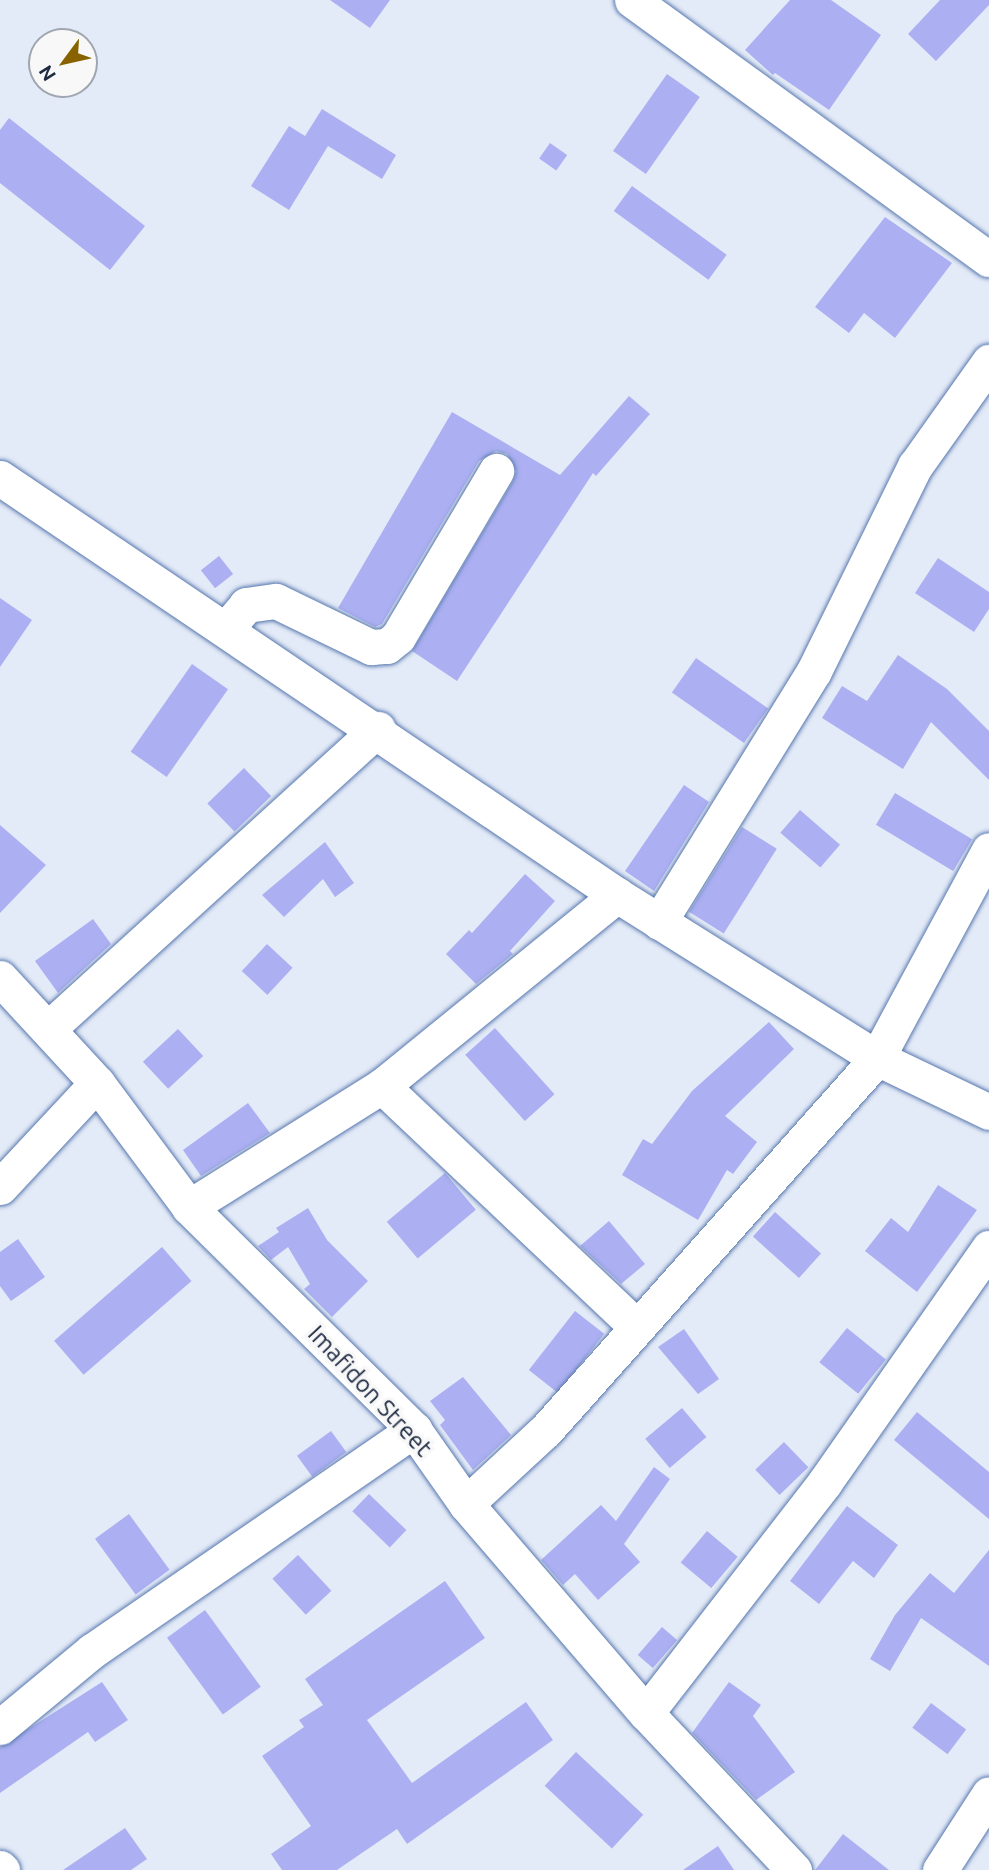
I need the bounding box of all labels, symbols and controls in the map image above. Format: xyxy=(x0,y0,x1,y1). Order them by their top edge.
north arrow xyxy=(28,28,98,98)
text: N xyxy=(34,61,60,85)
street label: Imafidon Street xyxy=(302,1320,438,1462)

